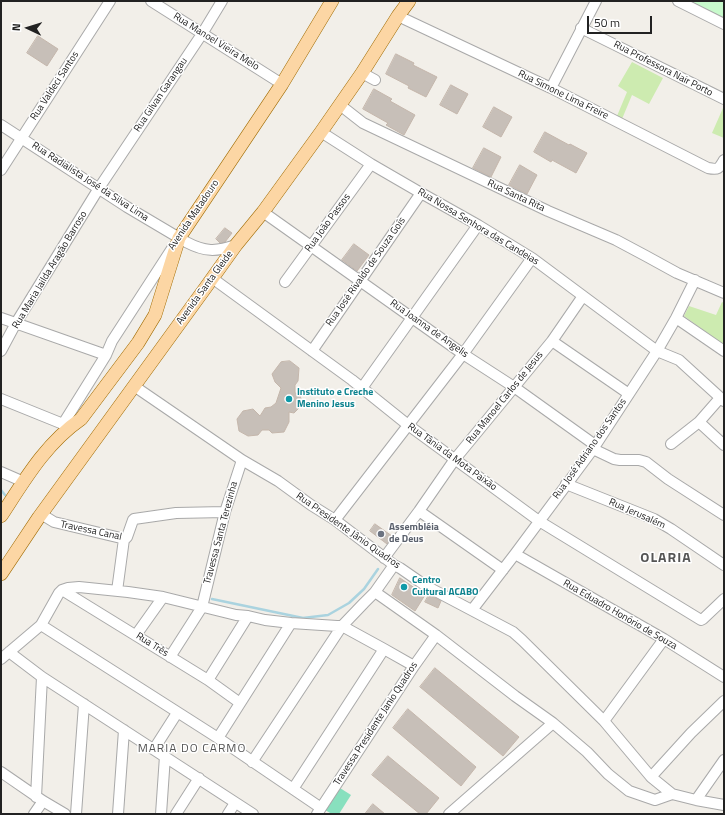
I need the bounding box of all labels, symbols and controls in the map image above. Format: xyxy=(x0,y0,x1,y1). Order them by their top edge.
north arrow xyxy=(8,8,48,48)
scale bar xyxy=(589,8,654,34)
street label: Rua Manoel Vieira Melo xyxy=(171,11,261,73)
text: 50 m xyxy=(594,13,620,32)
text: N xyxy=(8,23,24,32)
street label: Rua Professora Nair Porto xyxy=(611,39,715,99)
street label: Rua Valdeci Santos xyxy=(28,49,82,123)
street label: Rua Gilvan Garangau xyxy=(132,56,190,134)
street label: Rua Simone Lima Freire xyxy=(516,68,610,122)
street label: Rua Radialista José da Silva Lima xyxy=(29,140,151,224)
street label: Rua Santa Rita xyxy=(485,177,547,215)
street label: Avenida Matadouro xyxy=(166,178,222,252)
street label: Rua Nossa Senhora das Candeias xyxy=(415,186,541,268)
street label: Rua João Passos xyxy=(303,191,353,255)
street label: Rua Maria Jailda Aragão Barroso xyxy=(10,209,90,331)
street label: Rua José Rivaldo de Souza Goís xyxy=(324,215,408,329)
street label: Avenida Santa Gleide xyxy=(174,249,236,327)
street label: Rua Joanna de Angelis xyxy=(387,297,471,361)
street label: Rua Manoel Carlos de Jesus xyxy=(464,349,546,447)
place label: Instituto e Creche Menino Jesus xyxy=(297,387,373,410)
marker: Instituto e Creche Menino Jesus xyxy=(284,394,294,404)
street label: Rua José Adriano dos Santos xyxy=(551,396,629,502)
street label: Rua Tânia da Mota Paixão xyxy=(405,421,499,493)
street label: Travessa Santa Terezinha xyxy=(202,480,240,586)
street label: Rua Presidente Jânio Quadros xyxy=(293,490,403,572)
street label: Rua Jerusalém xyxy=(607,496,667,532)
street label: Travessa Canal xyxy=(59,519,123,543)
place label: Assembléia de Deus xyxy=(389,522,439,546)
marker: Assembléia de Deus xyxy=(376,529,386,539)
district label: OLARIA xyxy=(640,551,692,567)
place label: Centro Cultural ACABO xyxy=(412,575,478,598)
street label: Rua Eduadro Honório de Souza xyxy=(561,577,679,653)
marker: Centro Cultural ACABO xyxy=(399,582,409,592)
street label: Rua Três xyxy=(134,630,170,660)
street label: Travessa Presidente Janio Quadros xyxy=(331,660,421,788)
district label: MARIA DO CARMO xyxy=(138,742,246,756)

